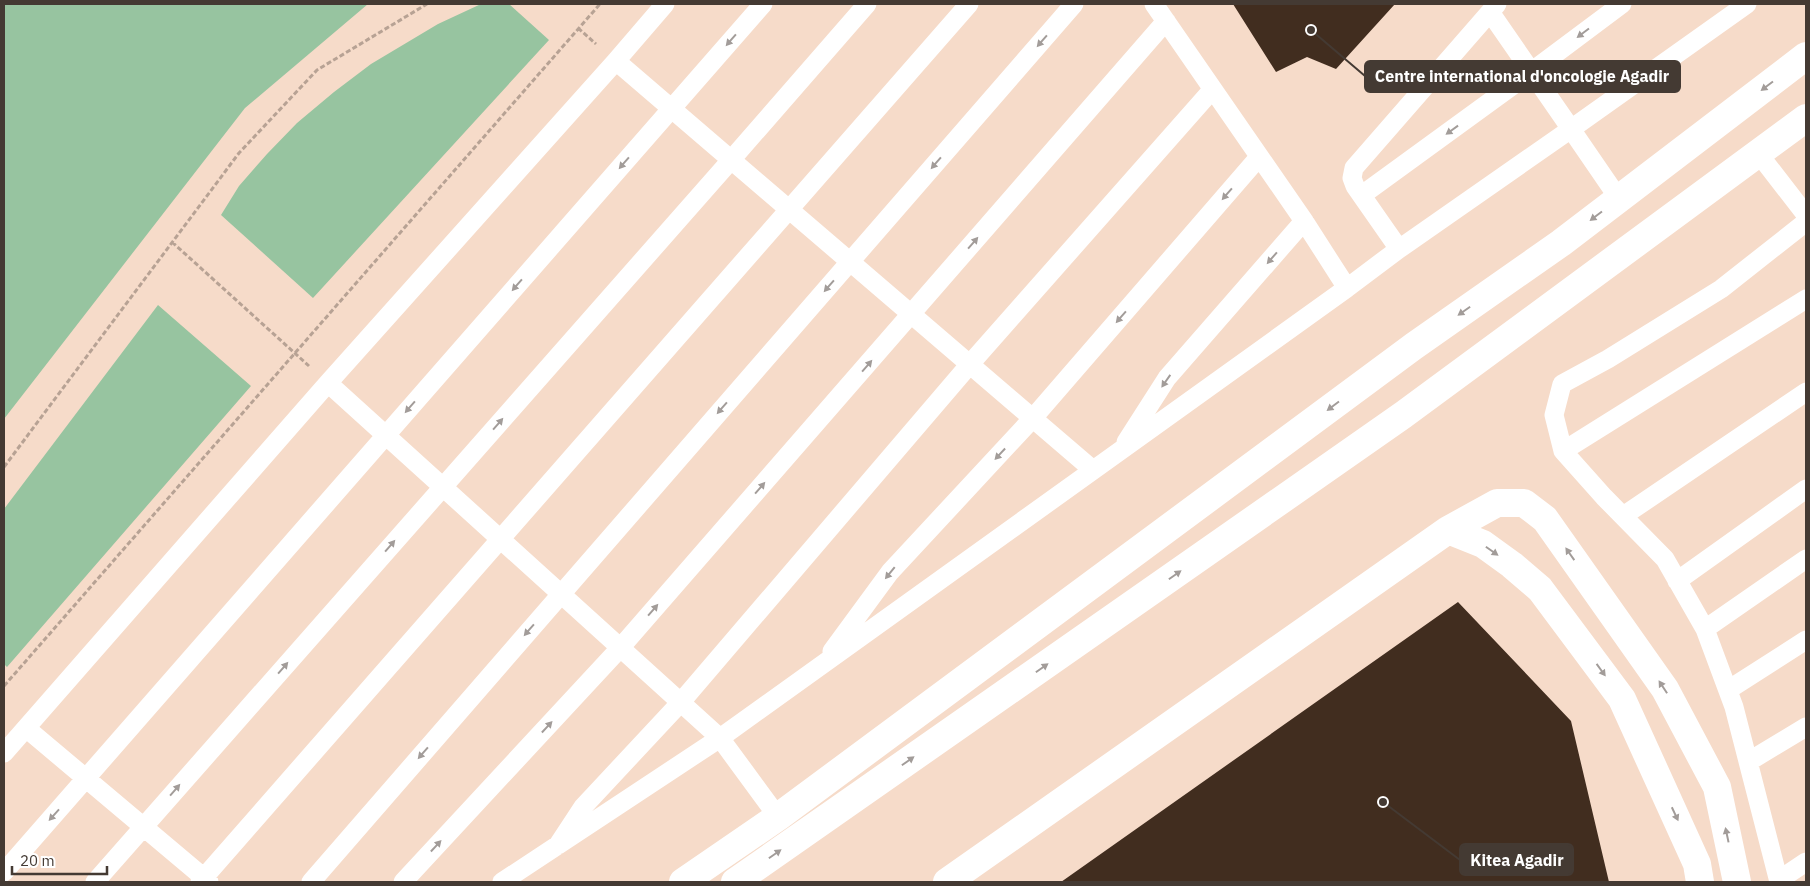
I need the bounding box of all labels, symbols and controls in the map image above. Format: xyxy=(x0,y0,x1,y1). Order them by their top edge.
one-way arrow xyxy=(1576,28,1590,38)
one-way arrow xyxy=(725,34,737,46)
one-way arrow xyxy=(1037,34,1048,47)
callout: Centre international d'oncologie Agadir xyxy=(1365,61,1680,92)
text: Centre international d'oncologie Agadir xyxy=(1375,66,1670,86)
one-way arrow xyxy=(1761,81,1774,91)
one-way arrow xyxy=(1446,124,1459,135)
one-way arrow xyxy=(618,156,630,168)
one-way arrow xyxy=(930,157,942,169)
one-way arrow xyxy=(1222,187,1233,200)
one-way arrow xyxy=(1589,211,1603,221)
one-way arrow xyxy=(968,237,979,250)
one-way arrow xyxy=(1266,251,1278,263)
one-way arrow xyxy=(512,279,523,291)
one-way arrow xyxy=(823,279,835,291)
one-way arrow xyxy=(1458,306,1471,316)
one-way arrow xyxy=(1115,310,1127,322)
one-way arrow xyxy=(861,360,873,372)
one-way arrow xyxy=(1161,374,1171,388)
one-way arrow xyxy=(404,401,416,413)
one-way arrow xyxy=(1326,401,1340,411)
one-way arrow xyxy=(717,402,728,415)
one-way arrow xyxy=(492,419,504,431)
one-way arrow xyxy=(994,447,1006,459)
one-way arrow xyxy=(754,483,766,495)
one-way arrow xyxy=(385,540,396,553)
one-way arrow xyxy=(1486,546,1499,556)
one-way arrow xyxy=(1565,547,1575,561)
one-way arrow xyxy=(884,567,895,580)
one-way arrow xyxy=(1168,570,1181,580)
one-way arrow xyxy=(647,605,659,617)
one-way arrow xyxy=(523,624,535,636)
one-way arrow xyxy=(277,662,288,674)
one-way arrow xyxy=(1035,663,1048,673)
one-way arrow xyxy=(1596,663,1606,677)
one-way arrow xyxy=(1659,680,1668,693)
one-way arrow xyxy=(541,722,553,734)
one-way arrow xyxy=(417,746,428,759)
one-way arrow xyxy=(902,756,915,766)
one-way arrow xyxy=(170,783,181,796)
one-way arrow xyxy=(1671,807,1679,821)
one-way arrow xyxy=(48,809,60,821)
one-way arrow xyxy=(1723,827,1731,842)
one-way arrow xyxy=(430,841,442,853)
scale bar xyxy=(12,844,108,876)
callout: Kitea Agadir xyxy=(1460,844,1573,875)
one-way arrow xyxy=(768,849,782,859)
text: Kitea Agadir xyxy=(1470,850,1564,870)
text: 20 m xyxy=(20,851,55,870)

